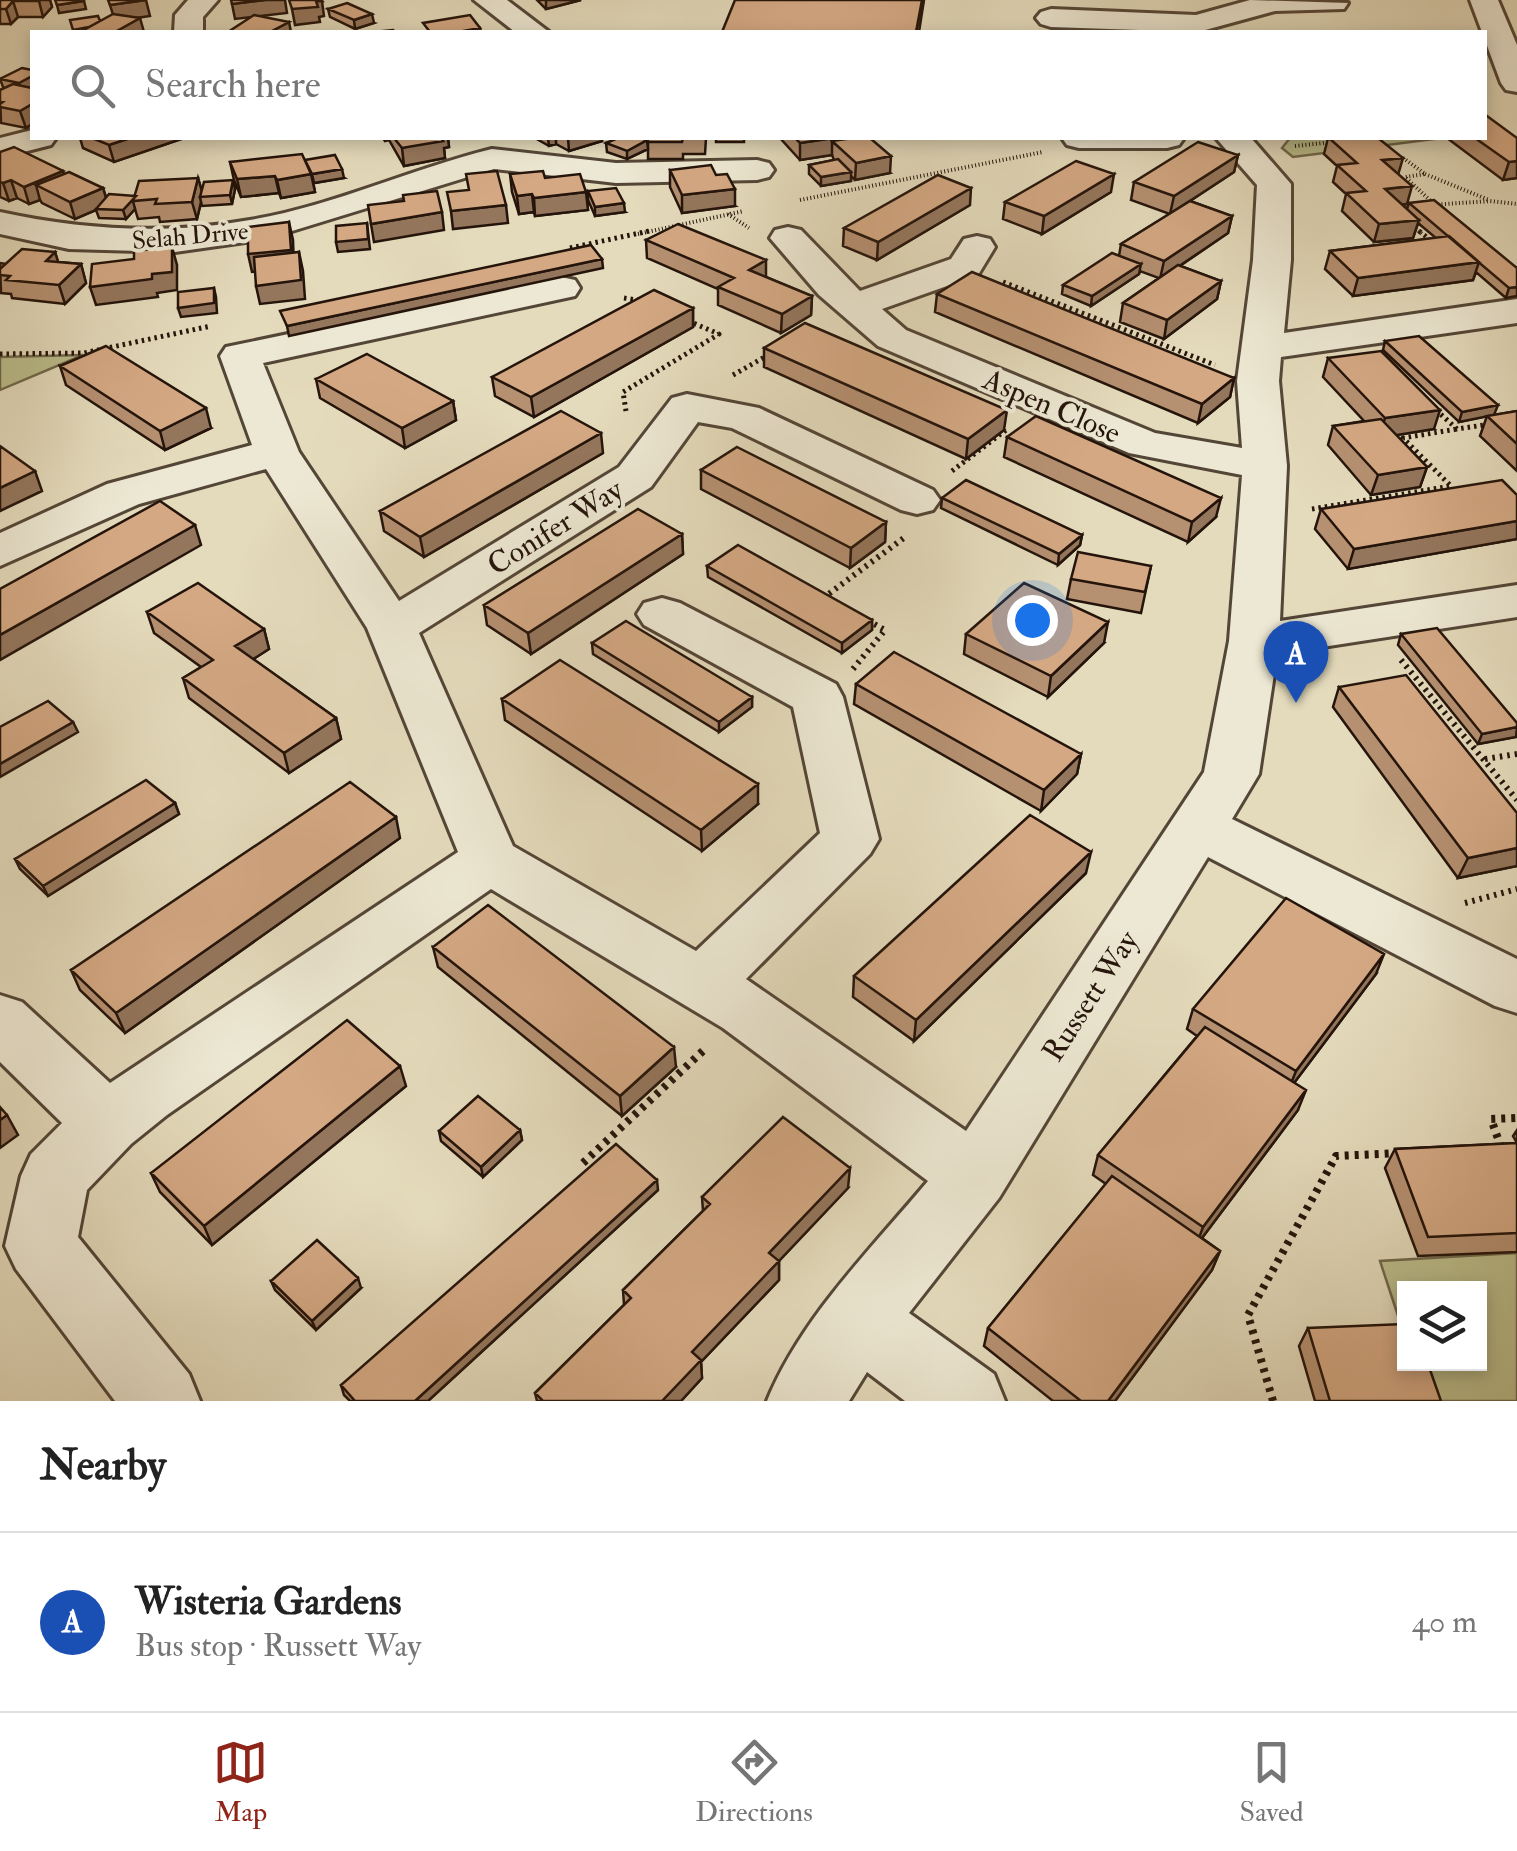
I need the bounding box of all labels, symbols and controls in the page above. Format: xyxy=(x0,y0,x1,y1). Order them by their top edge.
search box xyxy=(30,30,1487,140)
icon: search xyxy=(65,58,120,113)
text: Search here xyxy=(145,61,321,109)
street label: Selah Drive xyxy=(131,216,250,257)
street label: Aspen Close xyxy=(977,361,1126,452)
street label: Conifer Way xyxy=(481,471,630,584)
your location xyxy=(1007,595,1058,646)
pin: A xyxy=(1264,620,1328,703)
street label: Russett Way xyxy=(1034,923,1147,1069)
map controls xyxy=(1397,1281,1487,1371)
button: layers xyxy=(1397,1281,1487,1371)
text: Nearby xyxy=(40,1440,166,1492)
text: Wisteria Gardens xyxy=(135,1578,402,1626)
text: A xyxy=(62,1602,83,1642)
text: 40 m xyxy=(1412,1602,1477,1642)
text: Bus stop · Russett Way xyxy=(135,1626,421,1666)
tab: Map xyxy=(213,1735,268,1830)
tab: Directions xyxy=(695,1735,813,1830)
tab: Saved xyxy=(1240,1735,1304,1830)

